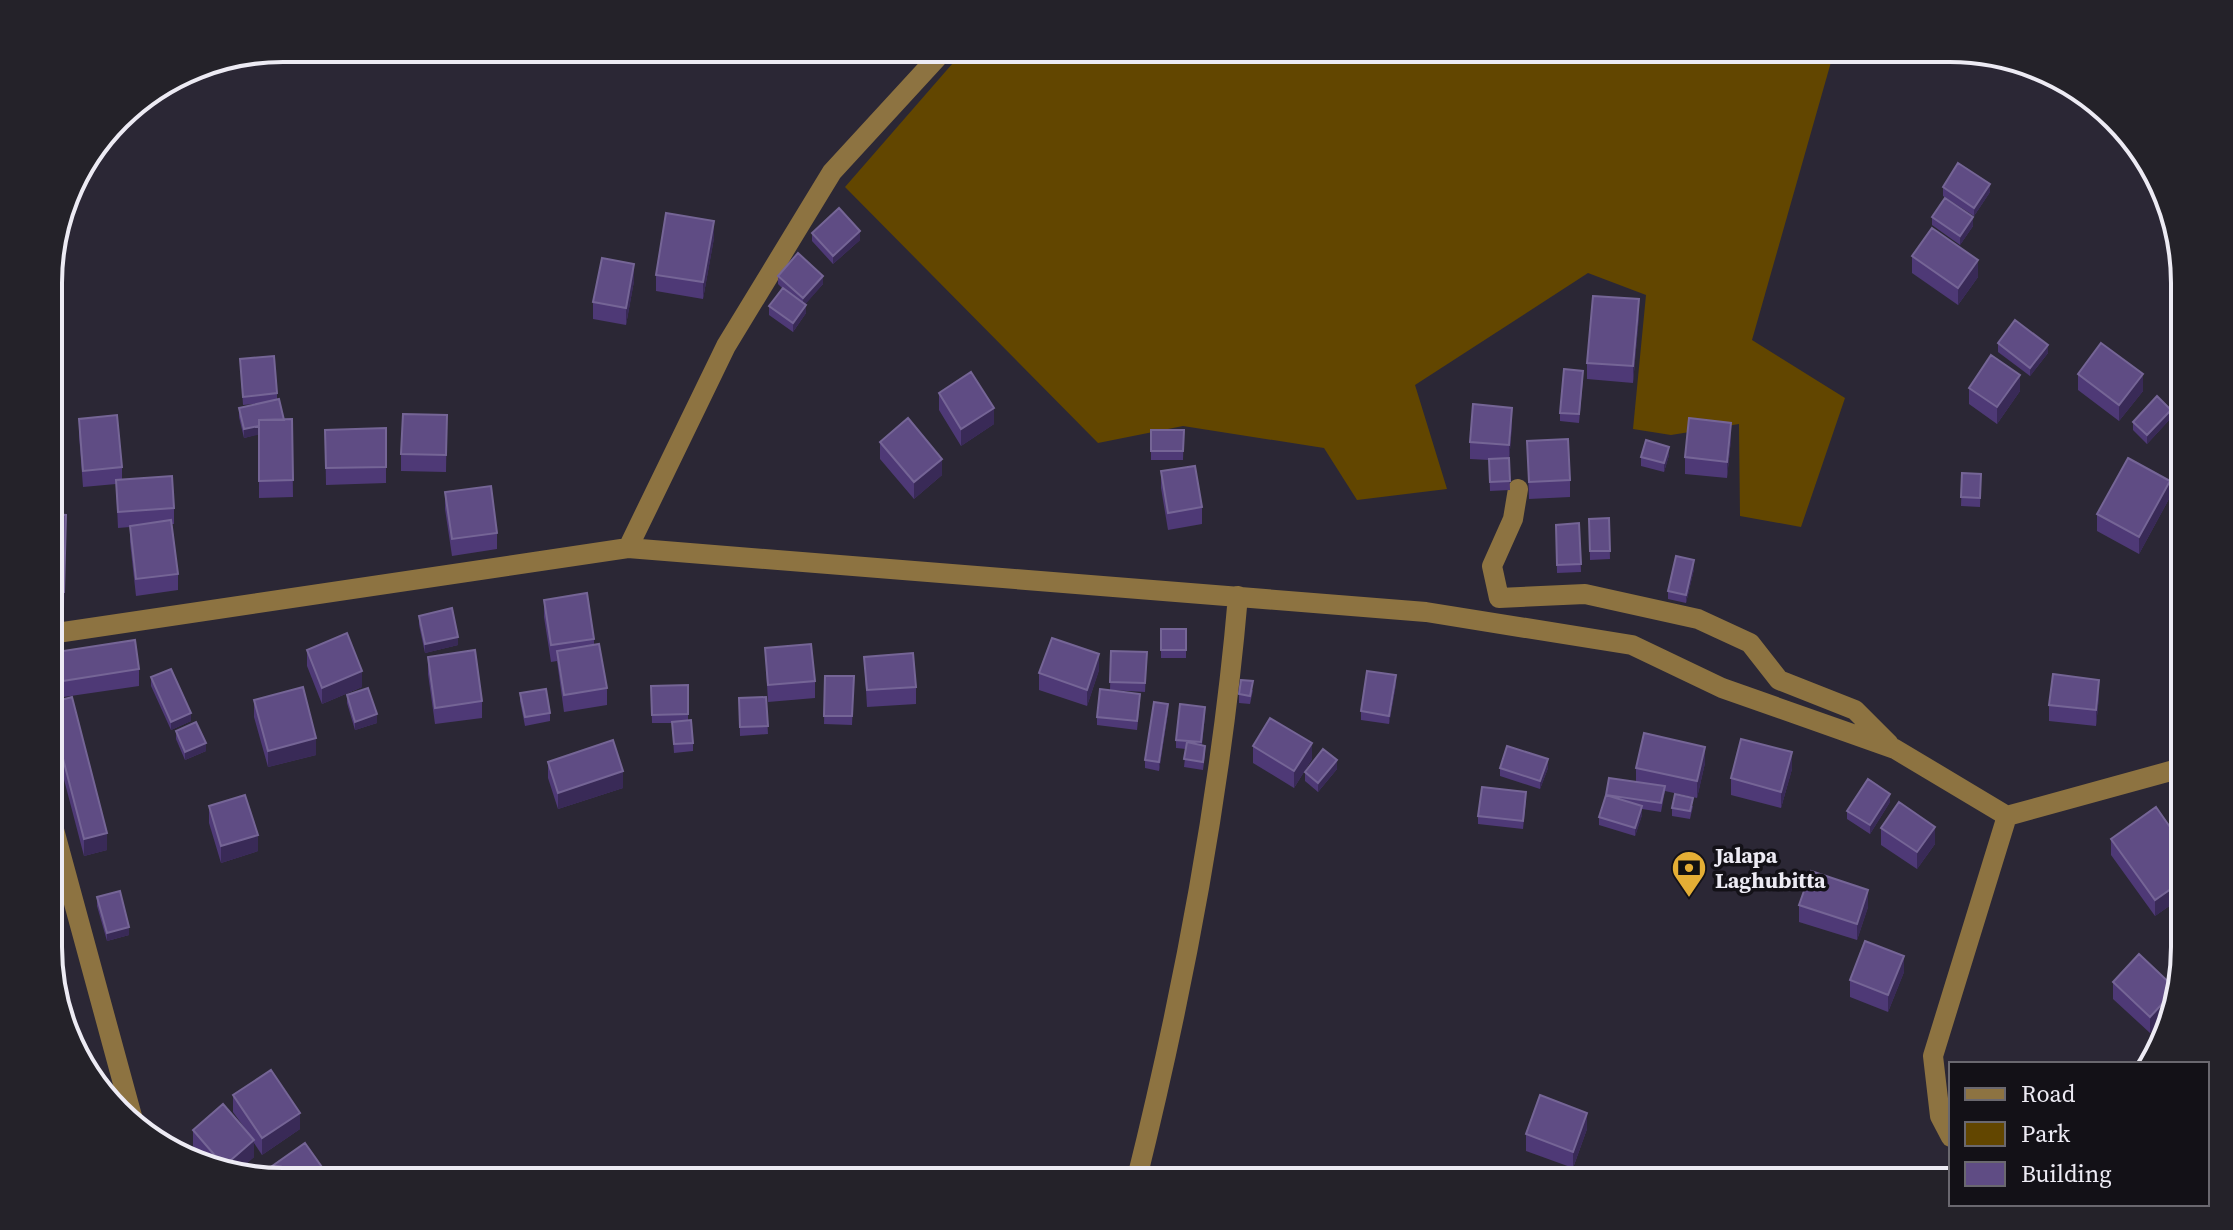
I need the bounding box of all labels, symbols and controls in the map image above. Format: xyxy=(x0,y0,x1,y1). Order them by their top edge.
place label: Jalapa Laghubitta xyxy=(1713,840,1826,895)
bank icon: Jalapa Laghubitta xyxy=(1670,849,1708,899)
legend xyxy=(1949,1062,2209,1206)
text: Road xyxy=(2021,1077,2076,1110)
text: Park xyxy=(2021,1117,2071,1150)
text: Building xyxy=(2021,1157,2112,1190)

